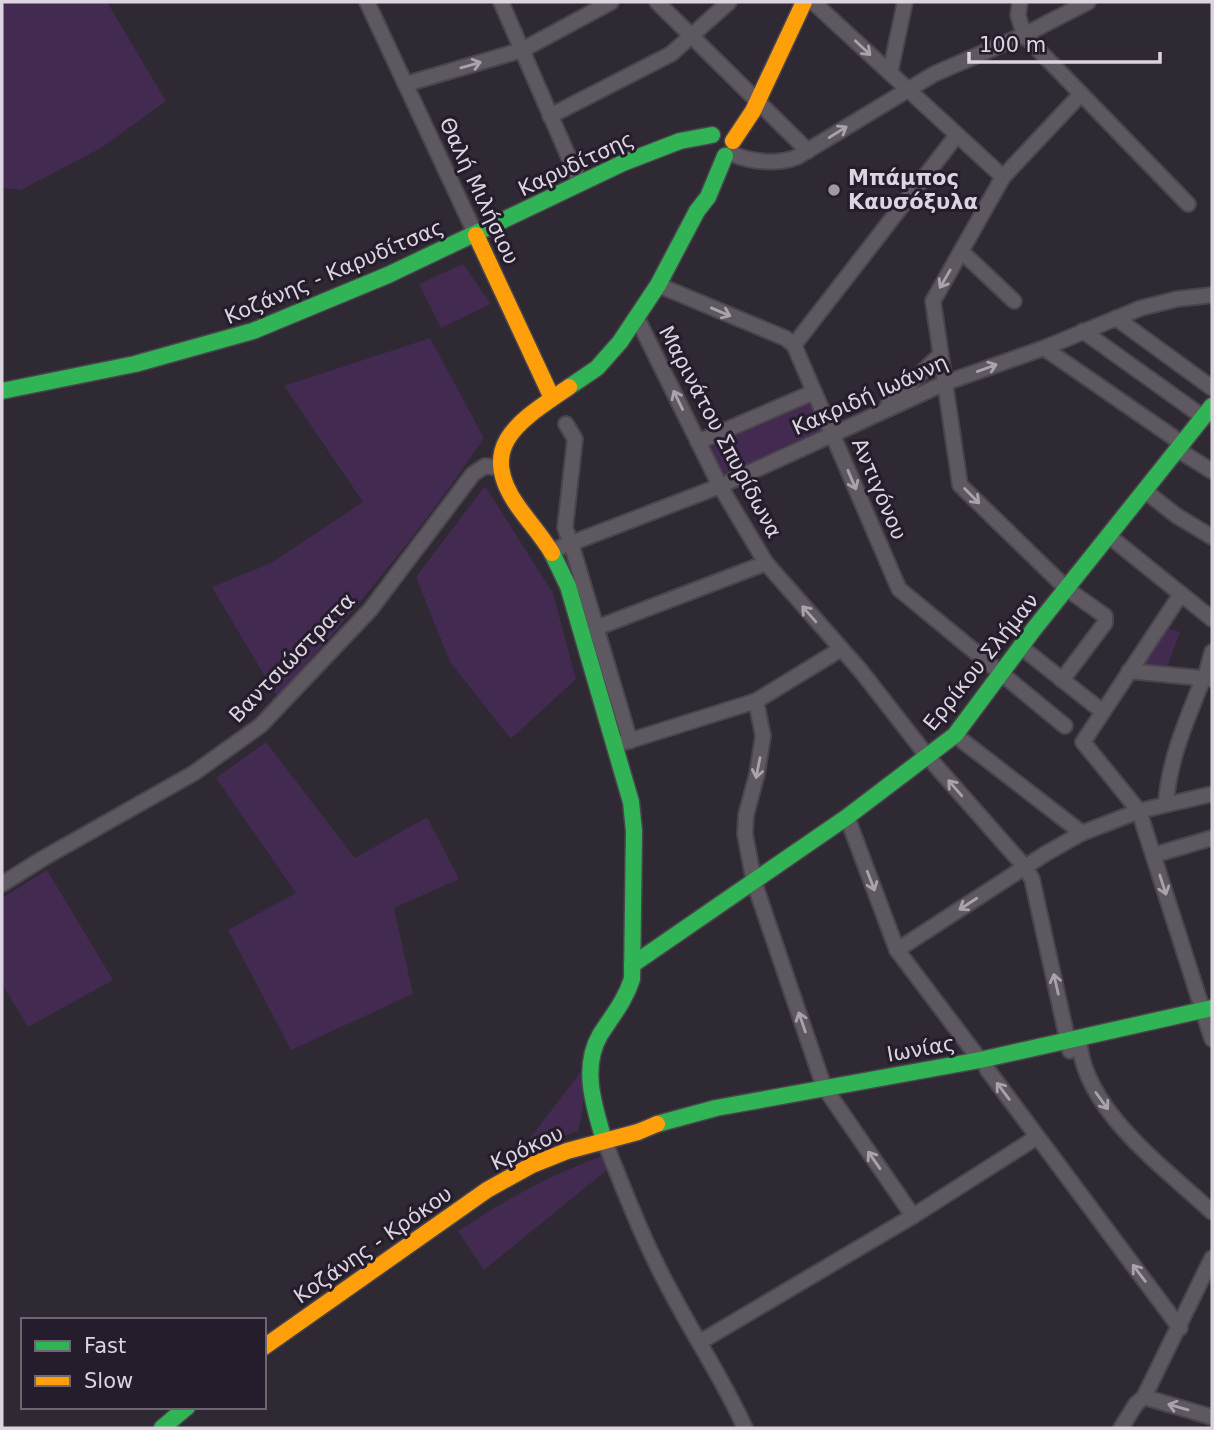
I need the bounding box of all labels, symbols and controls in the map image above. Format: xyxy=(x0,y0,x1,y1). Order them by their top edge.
scale bar xyxy=(969,21,1160,65)
text: 100 m xyxy=(979,33,1046,57)
one-way arrow xyxy=(854,40,872,56)
one-way arrow xyxy=(460,57,482,70)
street label: Θαλή Μιλήσιου xyxy=(434,114,524,268)
one-way arrow xyxy=(828,125,848,139)
street label: Καρυδίτσης xyxy=(514,127,638,201)
place label: Μπάμπος Καυσόξυλα xyxy=(848,166,978,214)
marker: Μπάμπος Καυσόξυλα xyxy=(826,182,842,198)
street label: Κοζάνης - Καρυδίτσας xyxy=(221,215,447,329)
one-way arrow xyxy=(938,268,951,289)
one-way arrow xyxy=(710,306,731,319)
street label: Μαρινάτου Σπυρίδωνα xyxy=(654,322,786,542)
street label: Κακριδή Ιωάννη xyxy=(789,350,951,440)
one-way arrow xyxy=(975,361,997,373)
one-way arrow xyxy=(670,390,684,411)
street label: Αντιγόνου xyxy=(847,435,911,543)
one-way arrow xyxy=(847,469,860,490)
one-way arrow xyxy=(963,488,980,505)
street label: Βαντσιώστρατα xyxy=(224,588,360,728)
street label: Ερρίκου Σλήμαν xyxy=(918,589,1044,735)
one-way arrow xyxy=(801,605,817,623)
one-way arrow xyxy=(750,756,764,779)
one-way arrow xyxy=(947,779,963,797)
one-way arrow xyxy=(866,870,878,892)
one-way arrow xyxy=(1158,873,1171,895)
one-way arrow xyxy=(958,897,978,911)
one-way arrow xyxy=(1049,973,1063,996)
one-way arrow xyxy=(795,1011,808,1033)
street label: Ιωνίας xyxy=(885,1031,957,1067)
one-way arrow xyxy=(995,1082,1010,1100)
one-way arrow xyxy=(1095,1091,1109,1110)
street label: Κρόκου xyxy=(487,1121,567,1175)
one-way arrow xyxy=(867,1151,881,1170)
street label: Κοζάνης - Κρόκου xyxy=(289,1181,457,1309)
one-way arrow xyxy=(1131,1264,1146,1283)
legend xyxy=(21,1318,266,1409)
text: Fast xyxy=(84,1334,126,1358)
text: Slow xyxy=(84,1369,133,1393)
one-way arrow xyxy=(1167,1400,1190,1413)

